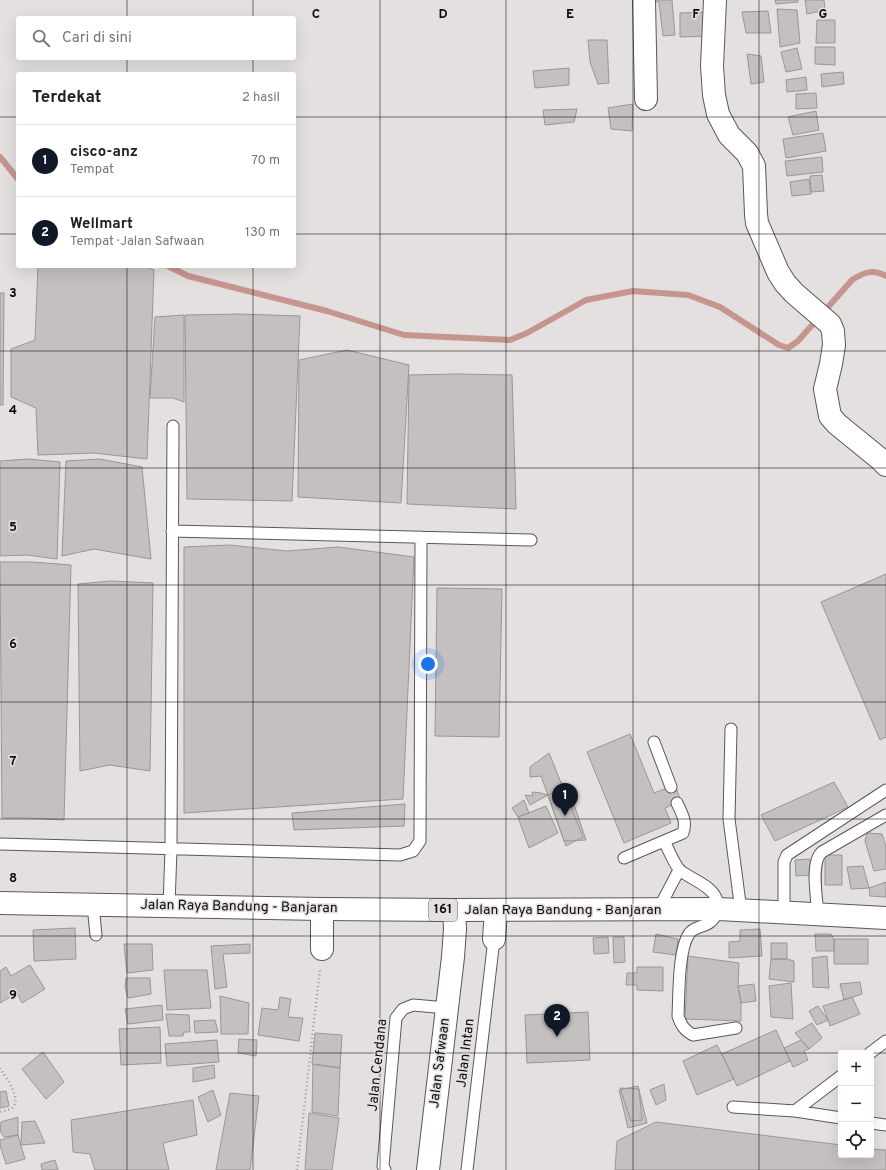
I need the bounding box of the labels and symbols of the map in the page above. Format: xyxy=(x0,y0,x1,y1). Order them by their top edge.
text: C xyxy=(312,7,320,23)
text: D xyxy=(438,7,448,23)
text: E xyxy=(566,7,574,23)
text: F xyxy=(692,7,700,23)
text: G xyxy=(819,7,828,23)
text: 3 xyxy=(9,286,17,302)
text: 4 xyxy=(9,403,17,419)
text: 5 xyxy=(9,520,17,536)
text: 6 xyxy=(9,637,17,653)
your location xyxy=(418,654,438,674)
text: 7 xyxy=(10,754,17,770)
pin: 1 xyxy=(552,783,578,816)
text: 8 xyxy=(9,871,17,887)
street label: Jalan Raya Bandung - Banjaran xyxy=(140,897,338,917)
road number: 161 xyxy=(429,899,457,921)
street label: Jalan Raya Bandung - Banjaran xyxy=(464,902,662,919)
text: 9 xyxy=(9,988,17,1004)
pin: 2 xyxy=(544,1004,570,1037)
street label: Jalan Safwaan xyxy=(426,1017,454,1109)
street label: Jalan Intan xyxy=(453,1017,479,1089)
street label: Jalan Cendana xyxy=(365,1018,391,1112)

